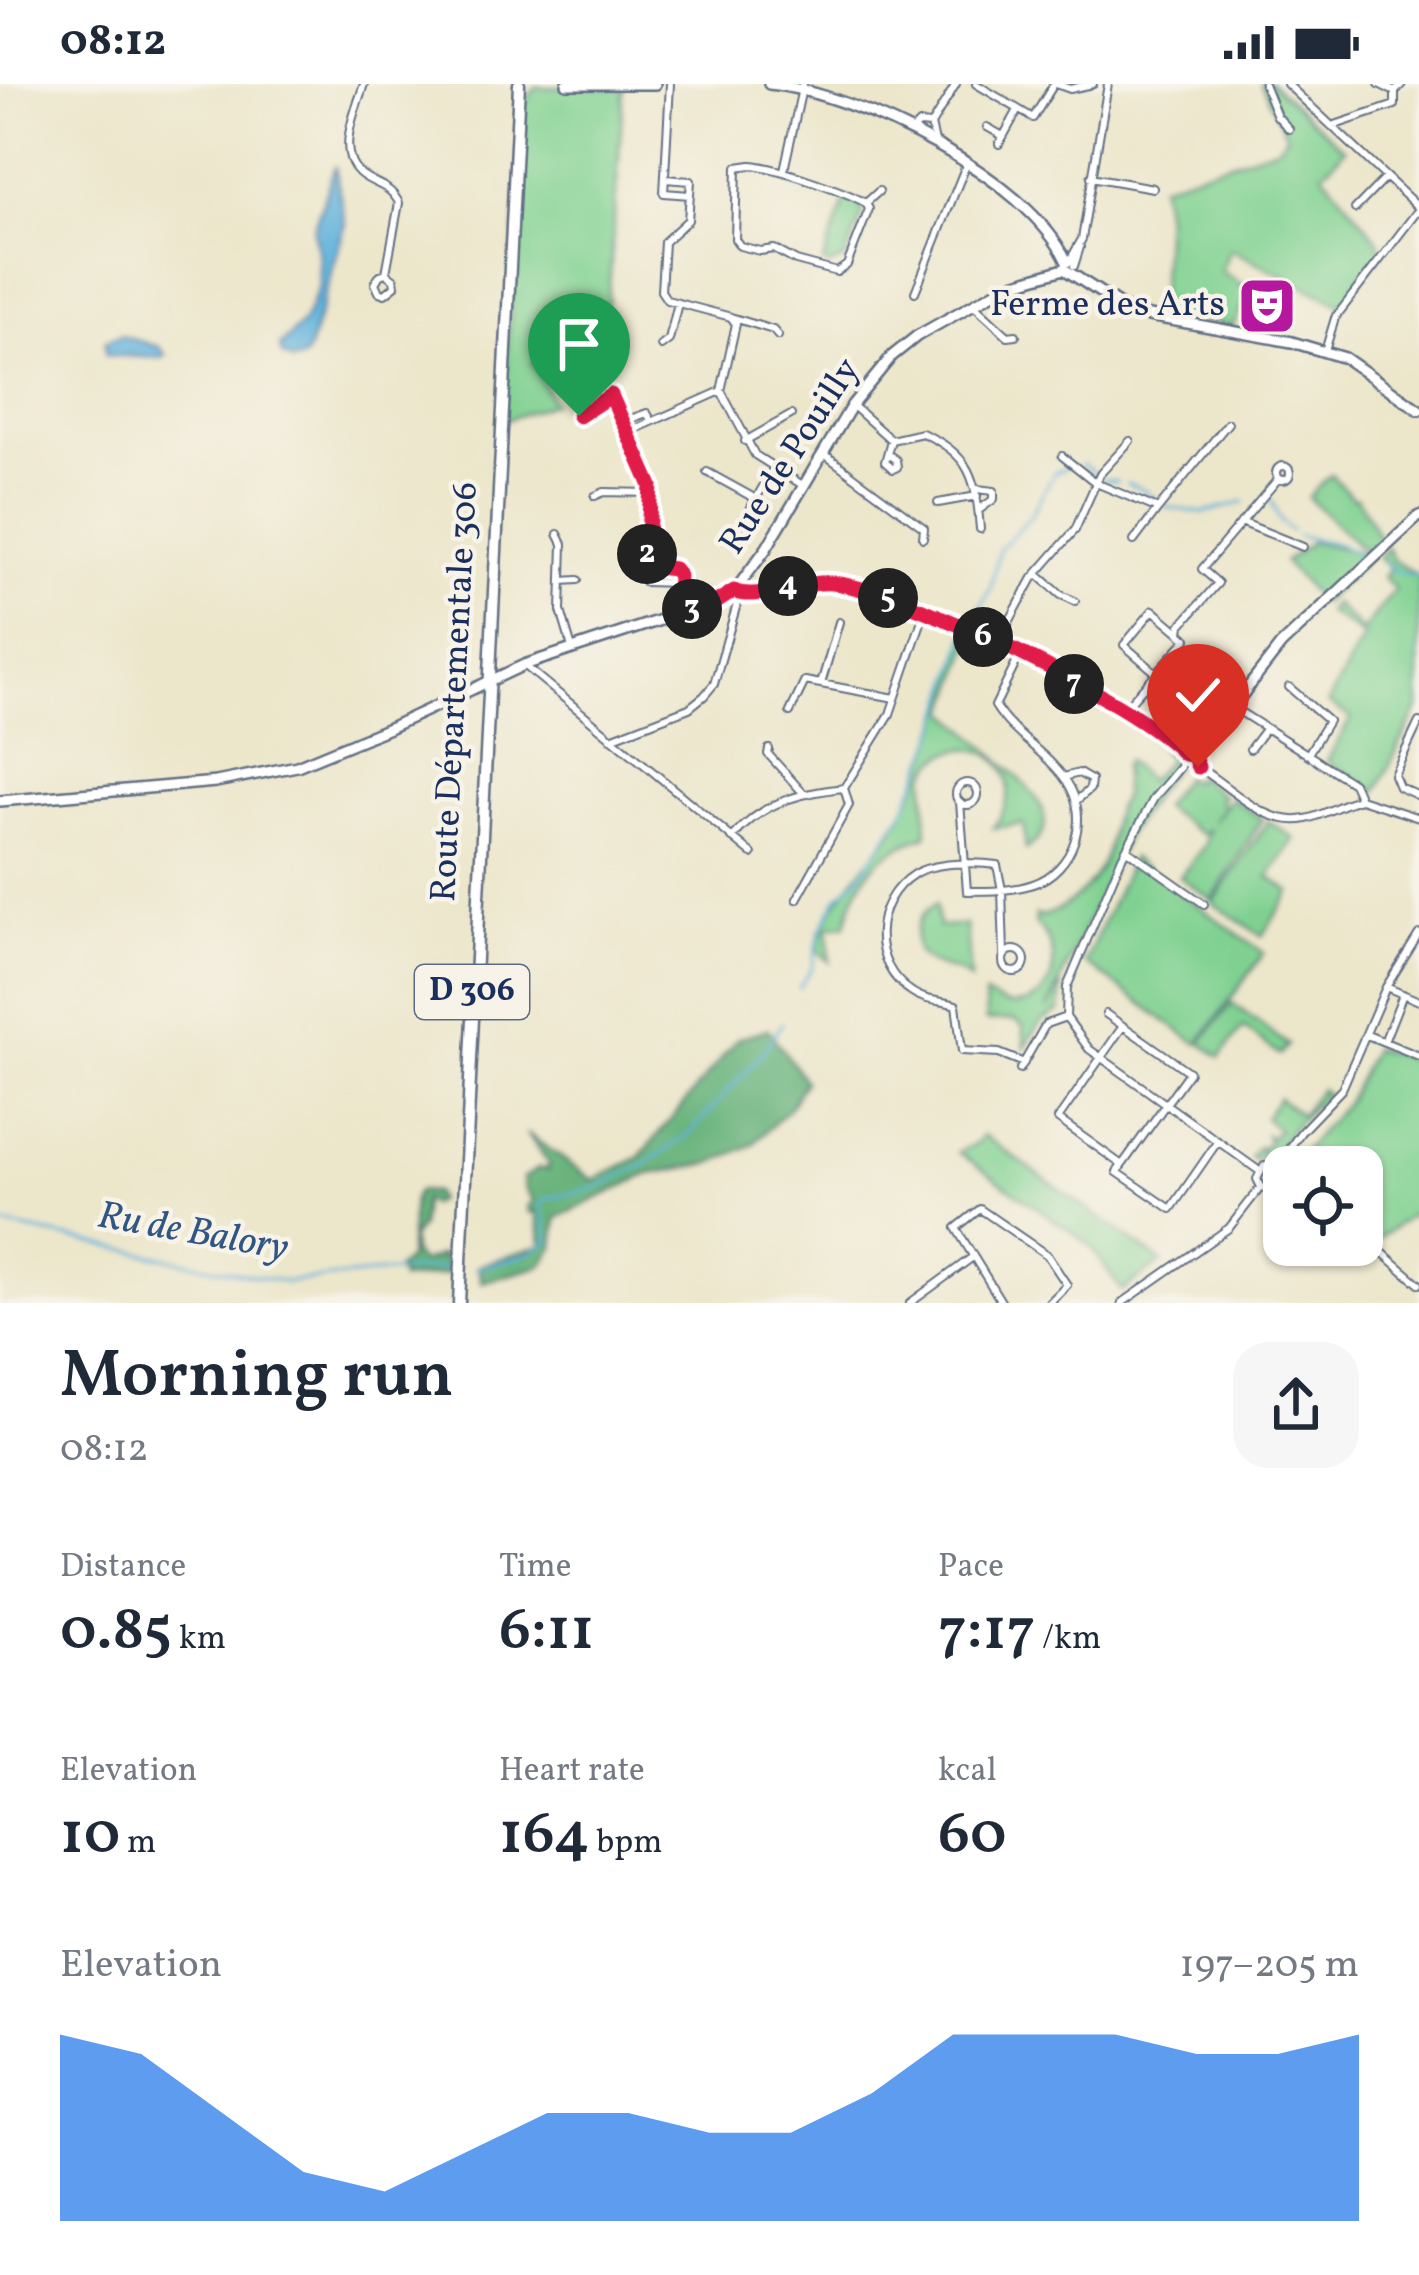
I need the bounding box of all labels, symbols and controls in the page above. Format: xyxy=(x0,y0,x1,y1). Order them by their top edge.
text: 08:12 xyxy=(60,11,167,74)
theatre icon: Ferme des Arts xyxy=(1236,275,1298,337)
place label: Ferme des Arts xyxy=(990,281,1225,331)
pin xyxy=(528,293,630,416)
icon: arrive xyxy=(546,311,612,377)
street label: Rue de Pouilly xyxy=(709,349,873,565)
street label: Route Départementale 306 xyxy=(420,481,492,903)
pin: 2 xyxy=(617,524,677,584)
text: 2 xyxy=(638,531,656,577)
pin: 4 xyxy=(758,556,818,616)
text: 4 xyxy=(778,563,798,609)
pin: 5 xyxy=(858,568,918,628)
text: 5 xyxy=(880,575,896,621)
pin: 3 xyxy=(662,579,722,639)
text: 3 xyxy=(684,586,700,632)
pin: 6 xyxy=(953,607,1013,667)
text: 6 xyxy=(974,614,992,660)
pin xyxy=(1147,644,1249,767)
pin: 7 xyxy=(1044,654,1104,714)
text: 7 xyxy=(1066,661,1082,707)
icon: check xyxy=(1165,662,1231,728)
road number: D 306 xyxy=(415,965,529,1019)
map controls xyxy=(1263,1146,1383,1266)
button: locate xyxy=(1263,1146,1383,1266)
water label: Ru de Balory xyxy=(93,1190,293,1276)
text: Morning run xyxy=(60,1332,453,1424)
button: share xyxy=(1233,1342,1359,1468)
text: 08:12 xyxy=(60,1423,149,1477)
text: Distance xyxy=(60,1545,186,1591)
text: Time xyxy=(499,1545,571,1591)
text: Pace xyxy=(938,1545,1004,1591)
text: 0.85 xyxy=(60,1591,172,1674)
text: 6:11 xyxy=(499,1591,594,1674)
text: 7:17 xyxy=(938,1591,1035,1674)
text: km xyxy=(172,1617,226,1663)
text: /km xyxy=(1035,1617,1101,1663)
text: Elevation xyxy=(60,1749,197,1795)
text: Heart rate xyxy=(499,1749,645,1795)
text: kcal xyxy=(938,1749,997,1795)
text: 10 xyxy=(60,1795,120,1878)
text: 164 xyxy=(499,1795,590,1878)
text: 60 xyxy=(938,1795,1007,1878)
text: m xyxy=(120,1821,156,1867)
text: bpm xyxy=(590,1821,662,1867)
text: Elevation xyxy=(60,1939,222,1993)
text: 197–205 m xyxy=(1180,1939,1359,1993)

